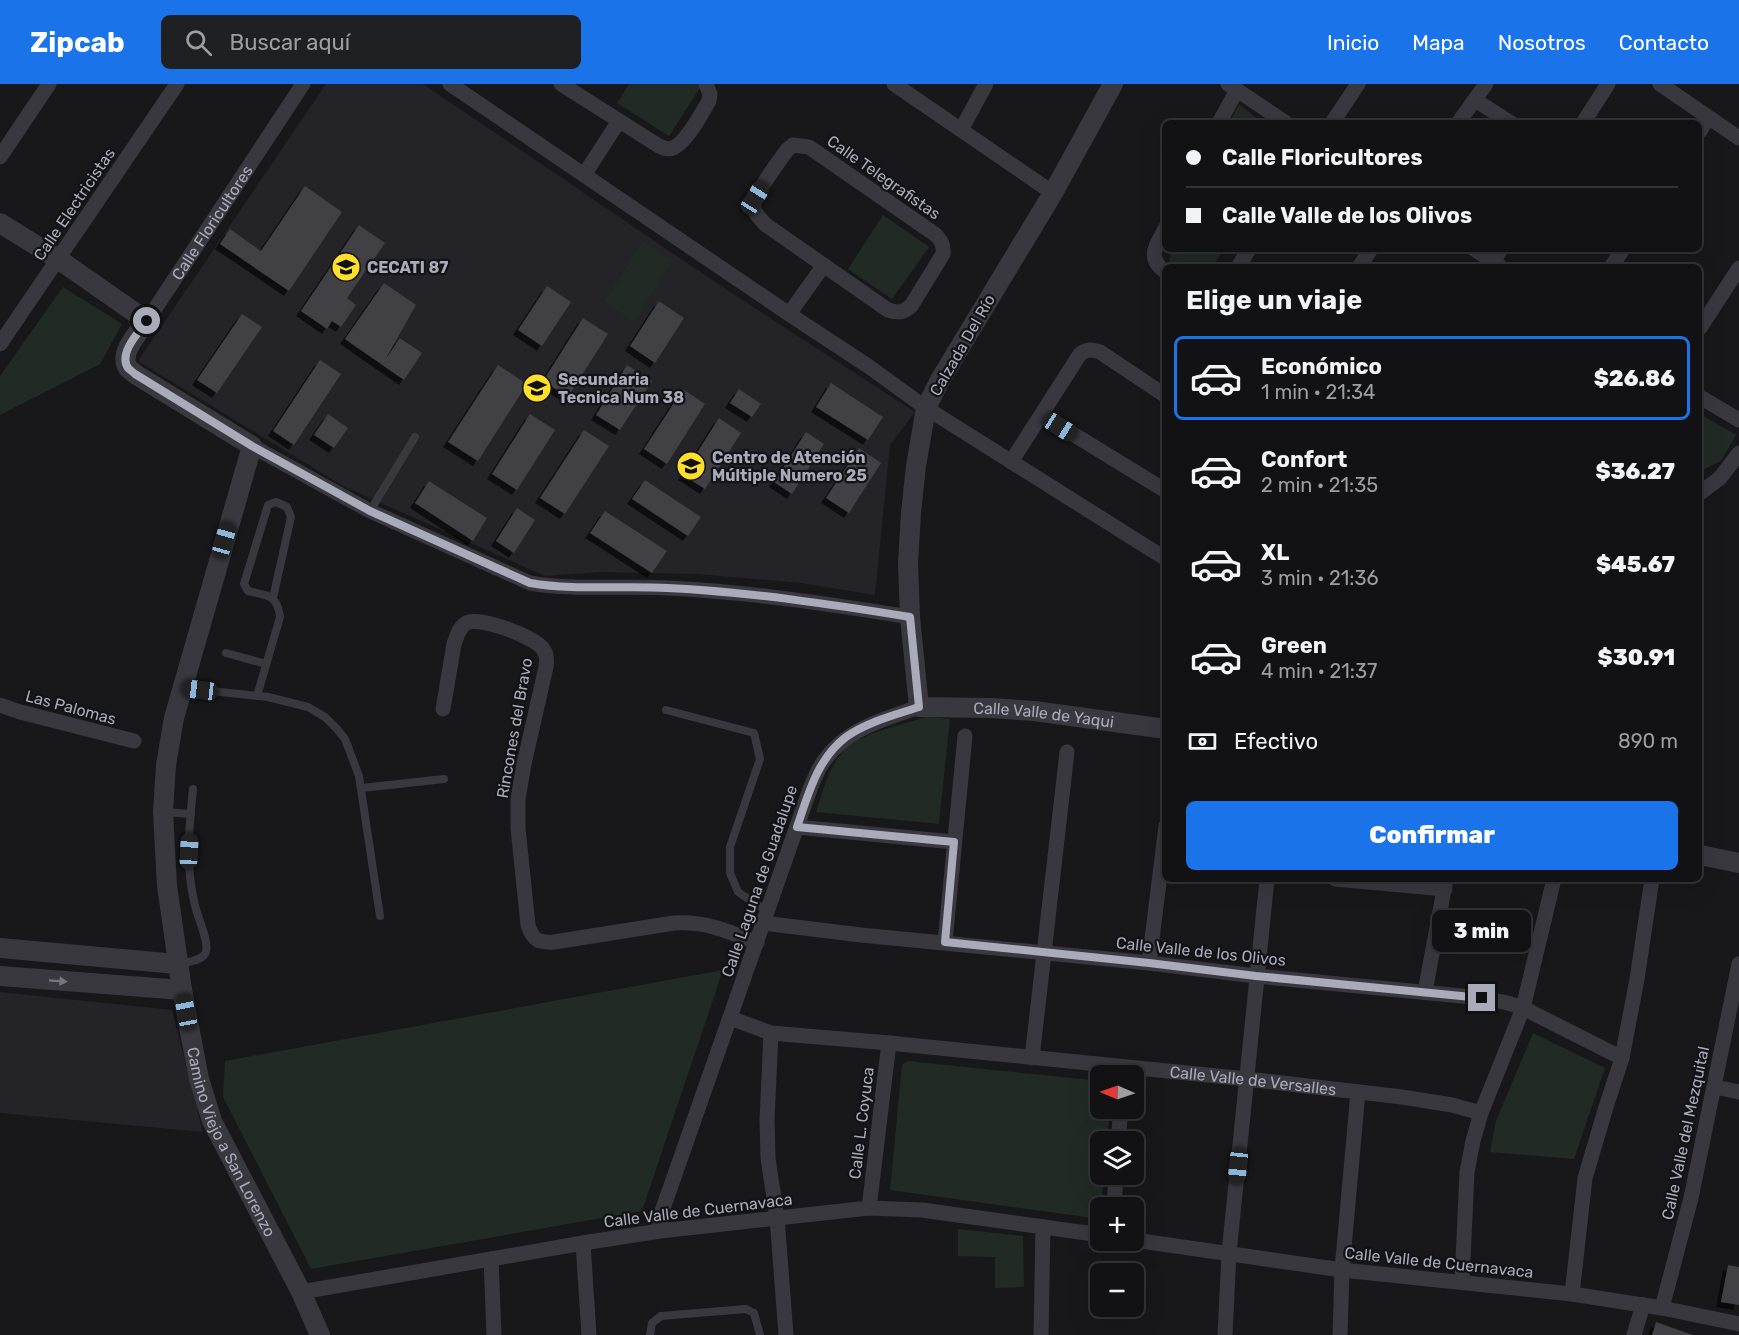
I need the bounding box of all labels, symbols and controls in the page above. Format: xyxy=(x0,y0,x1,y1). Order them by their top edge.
search box xyxy=(161,15,581,69)
text: Zipcab xyxy=(30,26,125,59)
icon: search xyxy=(182,26,215,59)
text: Buscar aquí xyxy=(230,29,350,56)
text: Inicio xyxy=(1327,30,1379,55)
text: Mapa xyxy=(1412,30,1465,55)
text: Nosotros xyxy=(1498,30,1586,55)
text: Contacto xyxy=(1619,30,1709,55)
street label: Calle Telegrafistas xyxy=(823,131,944,224)
street label: Calle Electricistas xyxy=(30,144,119,264)
text: Calle Floricultores xyxy=(1222,144,1423,171)
street label: Calle Floricultores xyxy=(168,162,257,284)
car xyxy=(738,178,772,218)
text: Calle Valle de los Olivos xyxy=(1222,202,1472,229)
school or university icon: CECATI 87 xyxy=(330,251,362,283)
place label: CECATI 87 xyxy=(367,258,448,277)
text: Elige un viaje xyxy=(1186,284,1362,316)
street label: Calzada Del Río xyxy=(926,291,999,399)
route start xyxy=(133,307,160,334)
icon: car xyxy=(1189,351,1243,405)
text: Económico xyxy=(1261,353,1382,380)
text: $26.86 xyxy=(1594,365,1675,392)
place label: Secundaria Tecnica Num 38 xyxy=(558,370,684,407)
school or university icon: Secundaria Tecnica Num 38 xyxy=(521,372,553,404)
text: 1 min · 21:34 xyxy=(1261,380,1375,404)
car xyxy=(1040,410,1080,444)
icon: car xyxy=(1189,444,1243,498)
text: Confort xyxy=(1261,446,1347,473)
place label: Centro de Atención Múltiple Numero 25 xyxy=(712,448,867,485)
school or university icon: Centro de Atención Múltiple Numero 25 xyxy=(675,450,707,482)
text: $36.27 xyxy=(1595,458,1675,485)
text: 2 min · 21:35 xyxy=(1261,473,1378,497)
car xyxy=(210,520,238,560)
icon: car xyxy=(1189,537,1243,591)
text: XL xyxy=(1261,539,1289,566)
text: $45.67 xyxy=(1596,551,1675,578)
text: 3 min · 21:36 xyxy=(1261,566,1379,590)
icon: car xyxy=(1189,630,1243,684)
text: Green xyxy=(1261,632,1327,659)
text: $30.91 xyxy=(1598,644,1675,671)
street label: Rincones del Bravo xyxy=(493,656,536,800)
text: 4 min · 21:37 xyxy=(1261,659,1377,683)
car xyxy=(181,679,219,701)
street label: Las Palomas xyxy=(23,686,118,729)
street label: Calle Valle de Yaqui xyxy=(973,699,1115,732)
icon: cash xyxy=(1186,725,1219,758)
text: Efectivo xyxy=(1234,728,1318,755)
text: 890 m xyxy=(1618,729,1678,753)
street label: Calle Laguna de Guadalupe xyxy=(718,783,801,980)
button: Confirmar xyxy=(1186,801,1678,870)
car xyxy=(179,833,199,869)
callout: 3 min xyxy=(1432,911,1532,953)
text: 3 min xyxy=(1454,919,1509,943)
street label: Calle Valle de los Olivos xyxy=(1115,933,1287,970)
one-way arrow xyxy=(49,976,68,986)
route end xyxy=(1468,984,1495,1011)
car xyxy=(174,993,198,1031)
street label: Camino Viejo a San Lorenzo xyxy=(183,1045,280,1240)
street label: Calle Valle del Mezquital xyxy=(1658,1045,1713,1222)
street label: Calle Valle de Versalles xyxy=(1169,1062,1337,1099)
north arrow xyxy=(1090,1065,1144,1119)
map controls xyxy=(1090,1065,1144,1317)
street label: Calle L. Coyuca xyxy=(845,1066,878,1180)
button: layers xyxy=(1090,1131,1144,1185)
car xyxy=(1227,1147,1249,1185)
street label: Calle Valle de Cuernavaca xyxy=(603,1189,793,1231)
button: + xyxy=(1090,1197,1144,1251)
street label: Calle Valle de Cuernavaca xyxy=(1344,1243,1534,1282)
button: − xyxy=(1090,1263,1144,1317)

